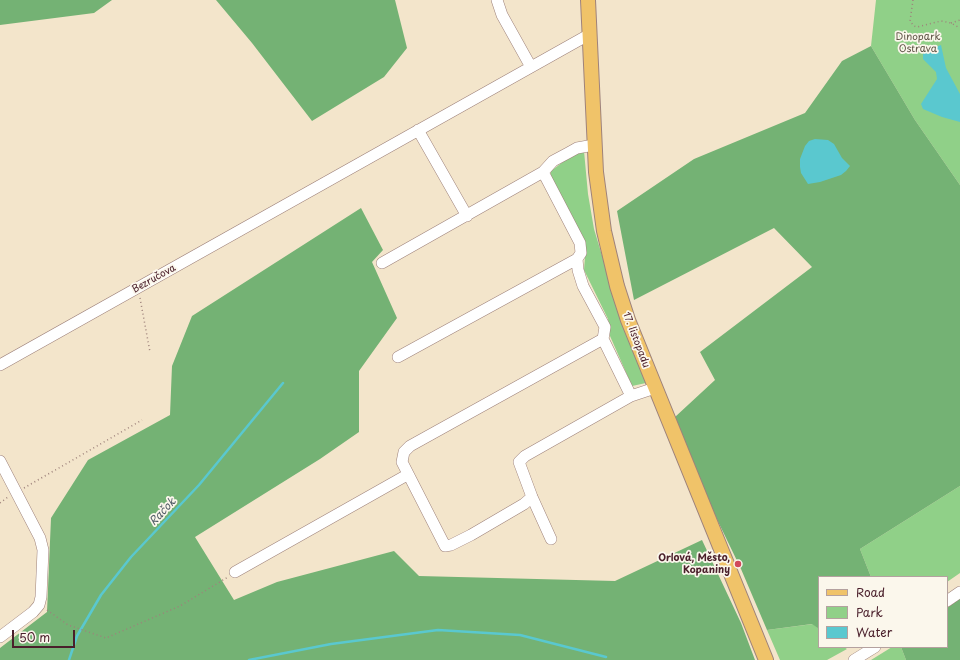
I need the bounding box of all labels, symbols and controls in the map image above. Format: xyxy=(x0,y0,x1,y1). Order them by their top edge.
park label: Dinopark Ostrava xyxy=(896,31,940,54)
street label: Bezručova xyxy=(130,262,178,296)
street label: 17. listopadu xyxy=(620,310,652,370)
water label: Račok xyxy=(147,496,179,528)
place label: Orlová, Město, Kopaniny xyxy=(658,552,730,576)
marker: Orlová, Město, Kopaniny xyxy=(733,559,743,569)
legend xyxy=(818,576,948,648)
text: Road xyxy=(856,583,885,601)
text: Park xyxy=(856,603,883,621)
scale bar xyxy=(14,622,77,648)
text: Water xyxy=(856,623,892,641)
text: 50 m xyxy=(19,628,50,646)

